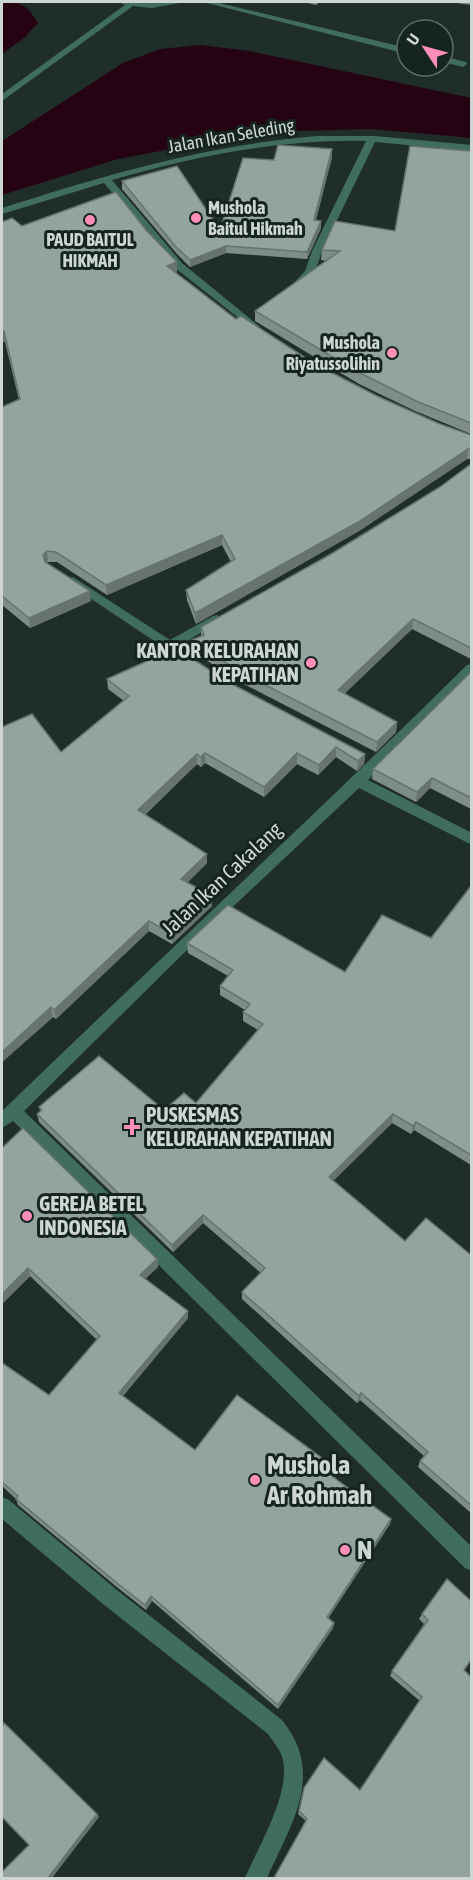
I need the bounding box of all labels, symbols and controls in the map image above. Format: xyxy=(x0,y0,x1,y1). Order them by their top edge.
north arrow xyxy=(395,18,455,78)
text: U xyxy=(403,30,423,48)
street label: Jalan Ikan Seleding xyxy=(166,114,296,157)
place label: Mushola Baitul Hikmah xyxy=(208,197,303,239)
marker: Mushola Baitul Hikmah xyxy=(189,211,203,225)
marker: PAUD BAITUL HIKMAH xyxy=(83,213,97,227)
place label: PAUD BAITUL HIKMAH xyxy=(46,229,134,271)
place label: Mushola Riyatussolihin xyxy=(286,332,380,374)
marker: Mushola Riyatussolihin xyxy=(385,346,399,360)
place label: KANTOR KELURAHAN KEPATIHAN xyxy=(136,638,299,686)
marker: KANTOR KELURAHAN KEPATIHAN xyxy=(304,656,318,670)
street label: Jalan Ikan Cakalang xyxy=(156,817,286,940)
place label: PUSKESMAS KELURAHAN KEPATIHAN xyxy=(146,1102,332,1150)
marker: PUSKESMAS KELURAHAN KEPATIHAN xyxy=(123,1118,141,1136)
place label: GEREJA BETEL INDONESIA xyxy=(39,1191,144,1239)
marker: GEREJA BETEL INDONESIA xyxy=(20,1209,34,1223)
place label: Mushola Ar Rohmah xyxy=(266,1450,372,1510)
marker: Mushola Ar Rohmah xyxy=(248,1473,262,1487)
place label: N xyxy=(357,1535,372,1565)
marker: N xyxy=(338,1543,352,1557)

